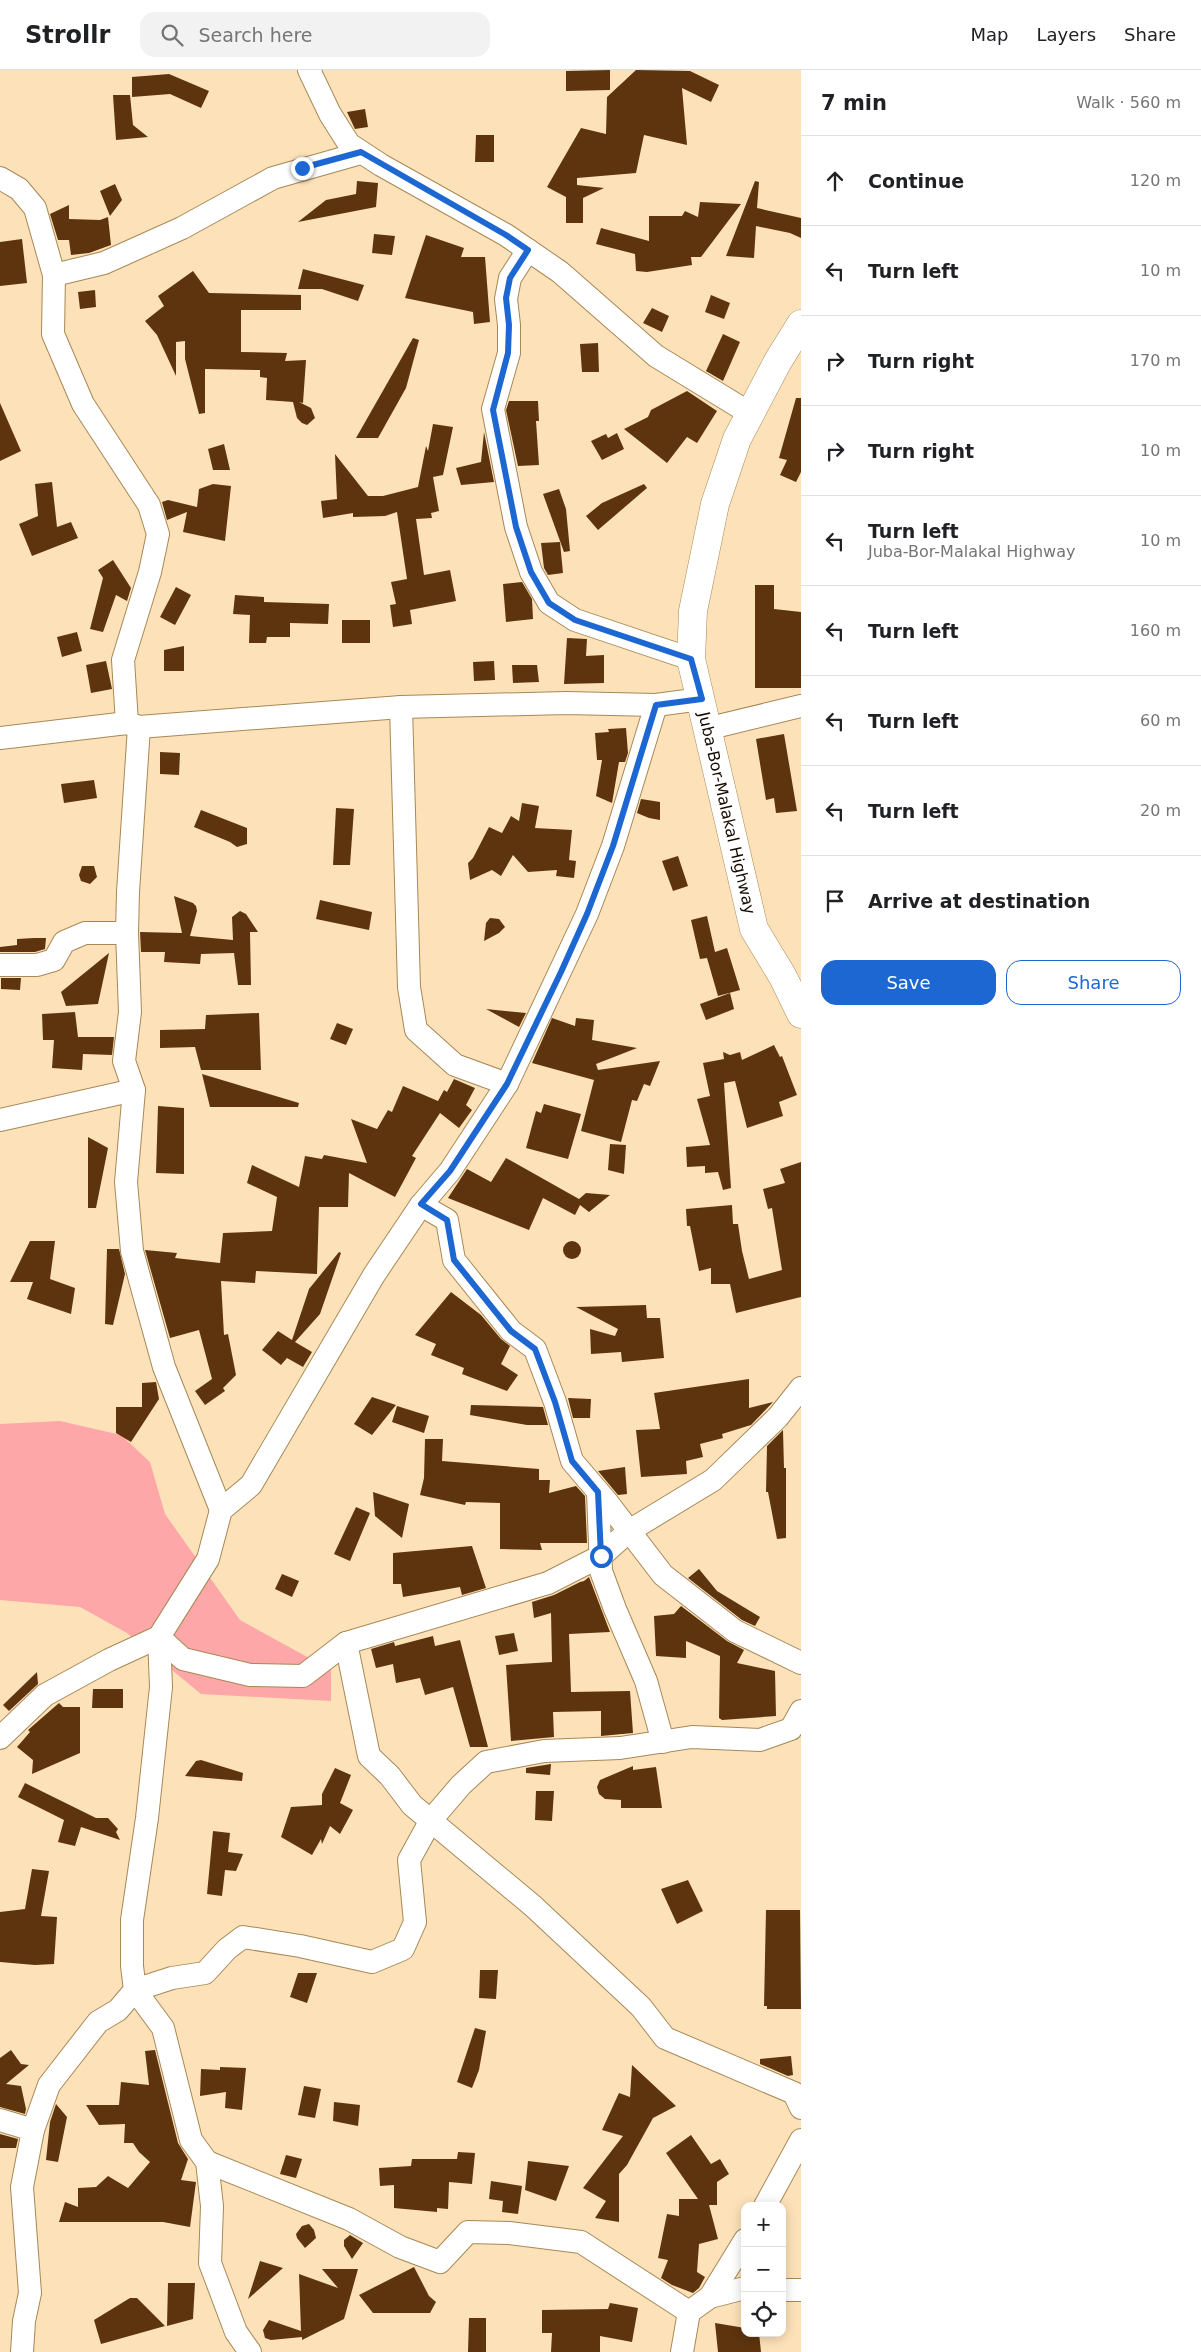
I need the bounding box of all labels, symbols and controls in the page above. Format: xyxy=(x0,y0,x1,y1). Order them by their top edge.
search box xyxy=(140,12,490,57)
text: Strollr xyxy=(25,21,110,49)
icon: search xyxy=(158,21,186,49)
text: Search here xyxy=(198,24,313,46)
text: Map xyxy=(970,24,1008,45)
text: Layers xyxy=(1036,24,1096,45)
text: Share xyxy=(1124,24,1176,45)
text: 7 min xyxy=(821,91,887,115)
text: Walk · 560 m xyxy=(1076,93,1181,112)
route end xyxy=(291,157,314,180)
icon: ahead xyxy=(821,167,849,195)
text: Continue xyxy=(868,170,964,192)
text: 120 m xyxy=(1130,171,1181,190)
icon: left xyxy=(821,257,849,285)
text: Turn left xyxy=(868,260,959,282)
text: 10 m xyxy=(1140,261,1181,280)
icon: right xyxy=(821,347,849,375)
text: Turn right xyxy=(868,350,974,372)
text: 170 m xyxy=(1130,351,1181,370)
icon: right xyxy=(821,437,849,465)
text: Turn right xyxy=(868,440,974,462)
text: 10 m xyxy=(1140,441,1181,460)
text: Turn left xyxy=(868,520,959,542)
icon: left xyxy=(821,527,849,555)
text: 10 m xyxy=(1140,531,1181,550)
text: Juba-Bor-Malakal Highway xyxy=(868,542,1075,561)
icon: left xyxy=(821,617,849,645)
text: Turn left xyxy=(868,620,959,642)
text: 160 m xyxy=(1130,621,1181,640)
icon: left xyxy=(821,707,849,735)
street label: Juba-Bor-Malakal Highway xyxy=(694,709,760,916)
text: Turn left xyxy=(868,710,959,732)
text: 60 m xyxy=(1140,711,1181,730)
icon: left xyxy=(821,797,849,825)
text: Turn left xyxy=(868,800,959,822)
text: 20 m xyxy=(1140,801,1181,820)
icon: arrive xyxy=(821,887,849,915)
text: Arrive at destination xyxy=(868,890,1090,912)
button: Save xyxy=(821,960,996,1005)
button: Share xyxy=(1006,960,1181,1005)
route start xyxy=(590,1545,613,1568)
map controls xyxy=(741,2202,786,2337)
button: + xyxy=(741,2202,786,2247)
button: − xyxy=(741,2247,786,2292)
button: locate xyxy=(741,2292,786,2337)

